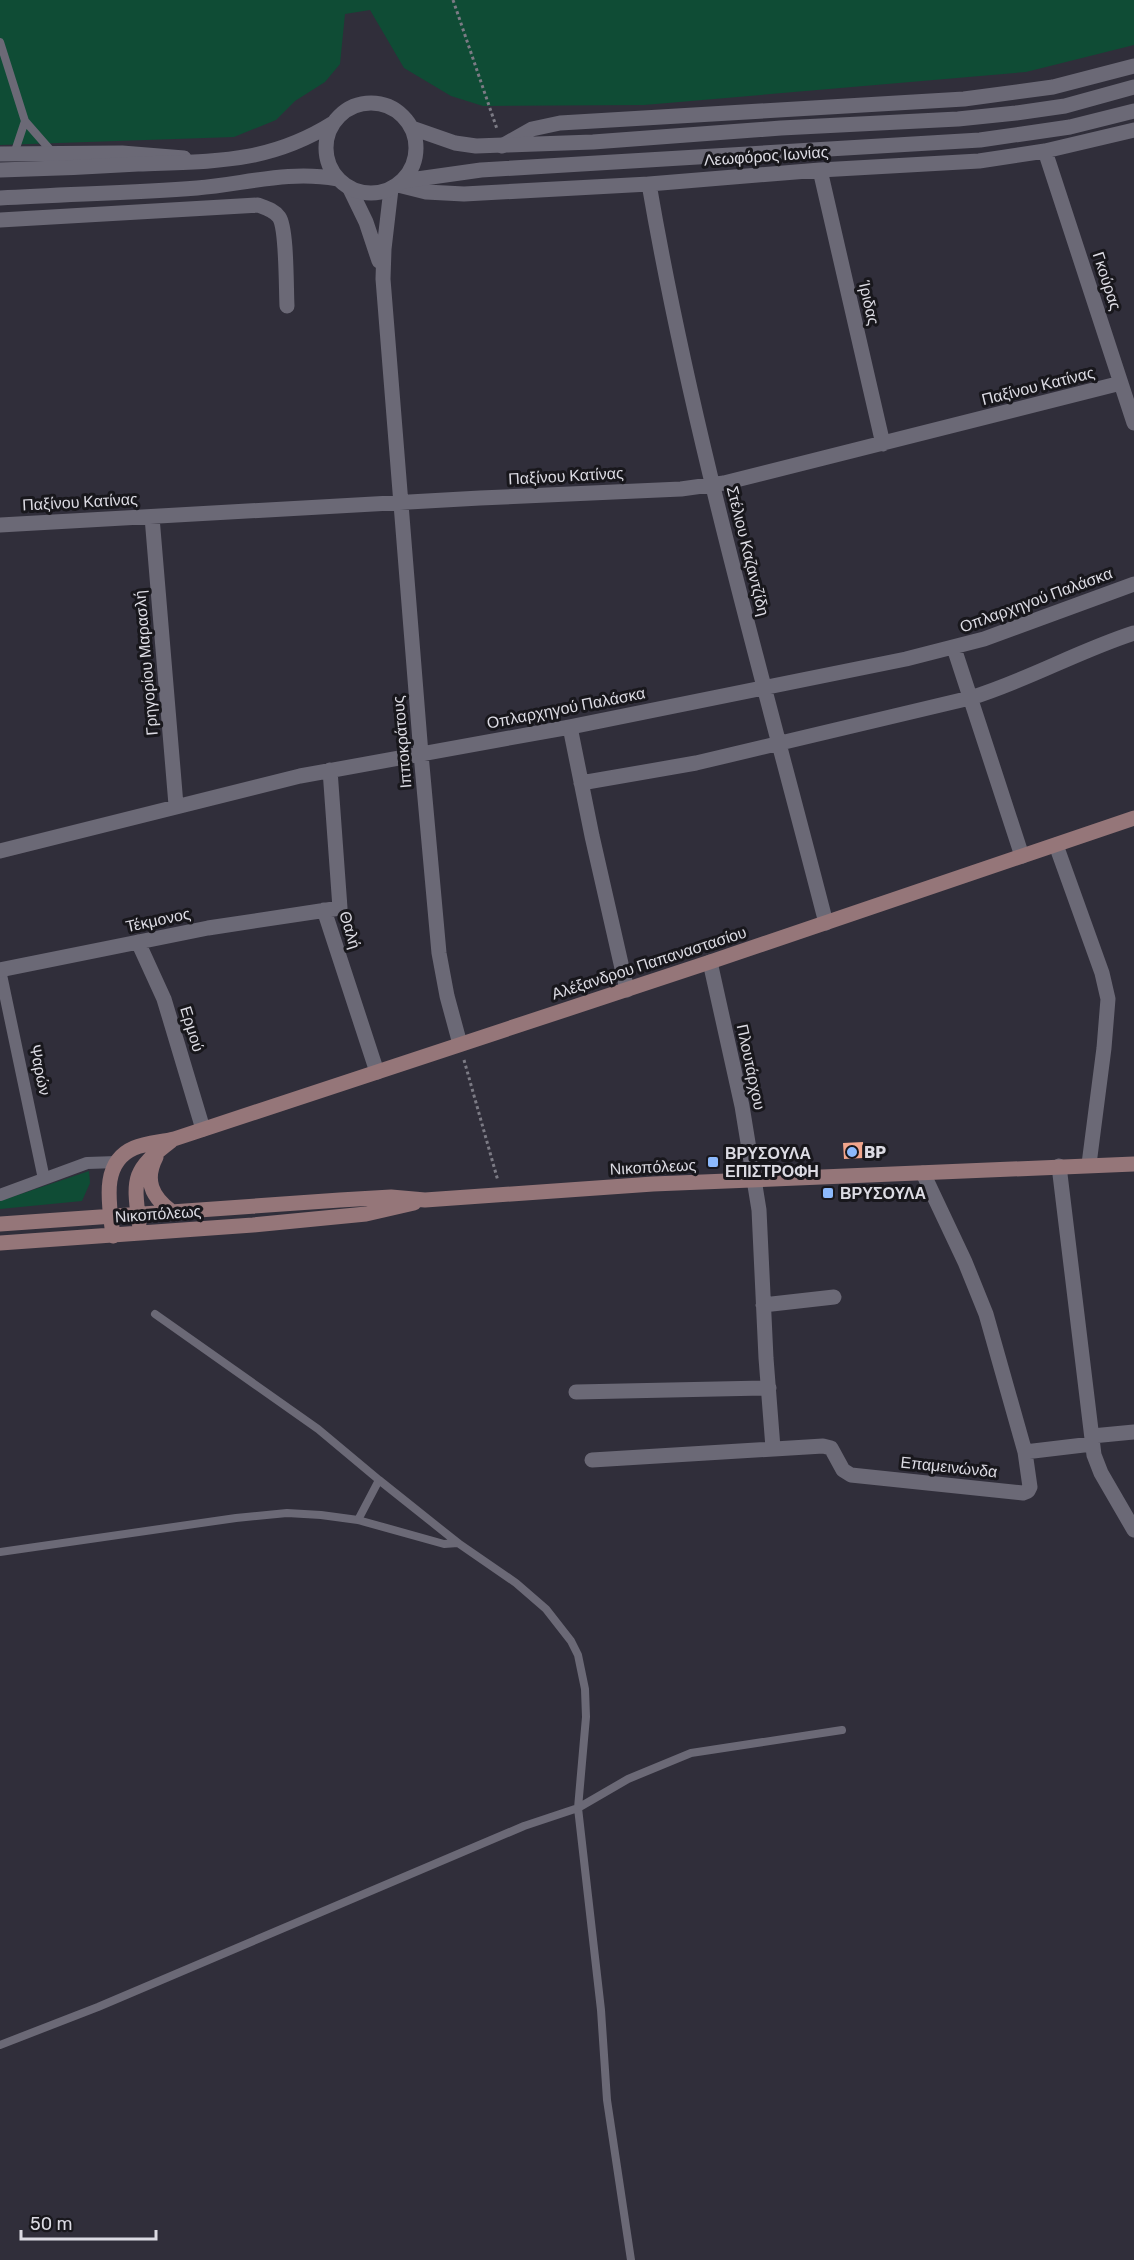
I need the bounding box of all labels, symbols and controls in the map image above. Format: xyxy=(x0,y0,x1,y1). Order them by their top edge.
street label: Λεωφόρος Ιωνίας xyxy=(703,142,829,170)
street label: Γκούρας xyxy=(1089,249,1125,313)
street label: Ίριδας xyxy=(854,278,883,327)
street label: Παξίνου Κατίνας xyxy=(980,363,1097,409)
street label: Παξίνου Κατίνας xyxy=(508,463,625,489)
street label: Στέλιου Καζαντζίδη xyxy=(723,484,773,618)
street label: Παξίνου Κατίνας xyxy=(22,489,139,515)
street label: Οπλαρχηγού Παλάσκα xyxy=(957,564,1115,636)
street label: Γρηγορίου Μαρασλή xyxy=(130,590,162,736)
street label: Οπλαρχηγού Παλάσκα xyxy=(485,683,647,733)
street label: Ιπποκράτους xyxy=(388,695,416,789)
street label: Τέκμονος xyxy=(124,904,192,936)
street label: Θαλή xyxy=(335,909,365,951)
street label: Αλέξανδρου Παπαναστασίου xyxy=(549,922,749,1004)
street label: Ερμού xyxy=(176,1004,208,1054)
street label: Πλουτάρχου xyxy=(733,1022,769,1112)
street label: Ψαρών xyxy=(25,1043,55,1097)
place label: BP xyxy=(864,1143,886,1162)
place label: ΒΡΥΣΟΥΛΑ ΕΠΙΣΤΡΟΦΗ xyxy=(725,1144,819,1181)
marker: BP xyxy=(845,1145,859,1159)
street label: Νικοπόλεως xyxy=(609,1155,697,1179)
marker: ΒΡΥΣΟΥΛΑ ΕΠΙΣΤΡΟΦΗ xyxy=(706,1155,720,1169)
place label: ΒΡΥΣΟΥΛΑ xyxy=(840,1184,926,1203)
marker: ΒΡΥΣΟΥΛΑ xyxy=(821,1186,835,1200)
street label: Νικοπόλεως xyxy=(114,1201,202,1226)
street label: Επαμεινώνδα xyxy=(900,1452,998,1482)
scale bar xyxy=(21,2203,156,2241)
text: 50 m xyxy=(30,2213,73,2235)

